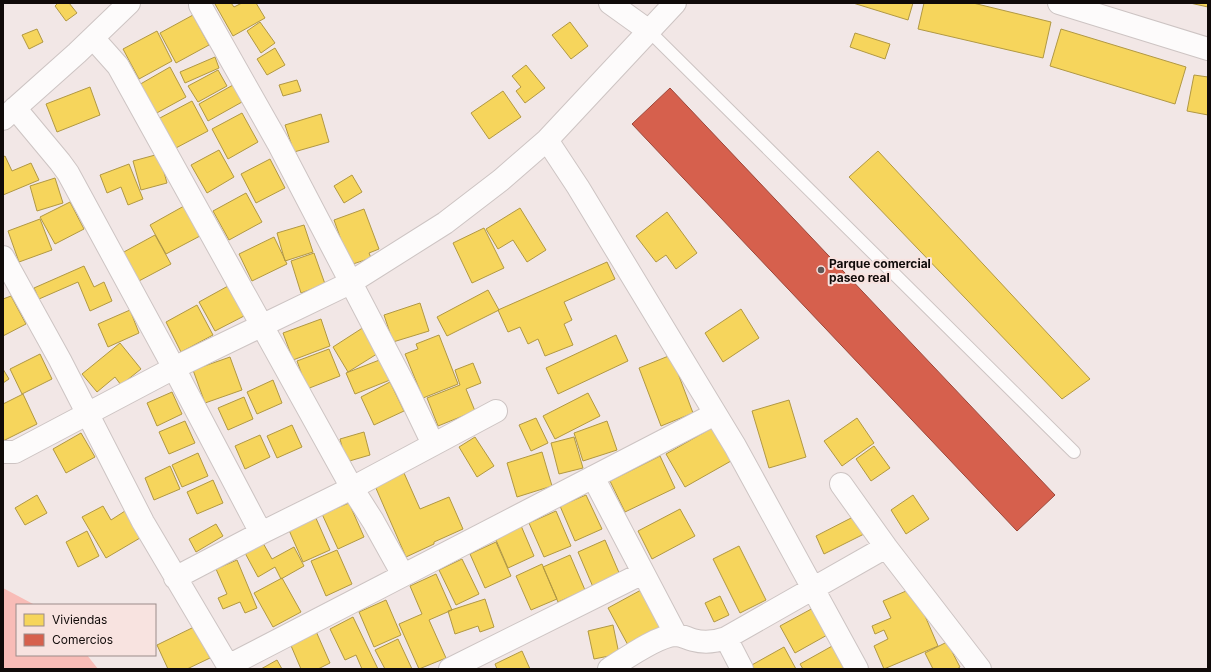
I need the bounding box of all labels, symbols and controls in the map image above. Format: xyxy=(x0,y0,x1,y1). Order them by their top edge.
place label: Parque comercial paseo real xyxy=(829,256,931,285)
marker: Parque comercial paseo real xyxy=(816,265,826,275)
legend xyxy=(16,604,156,656)
text: Viviendas xyxy=(52,612,107,627)
text: Comercios xyxy=(52,632,113,647)

